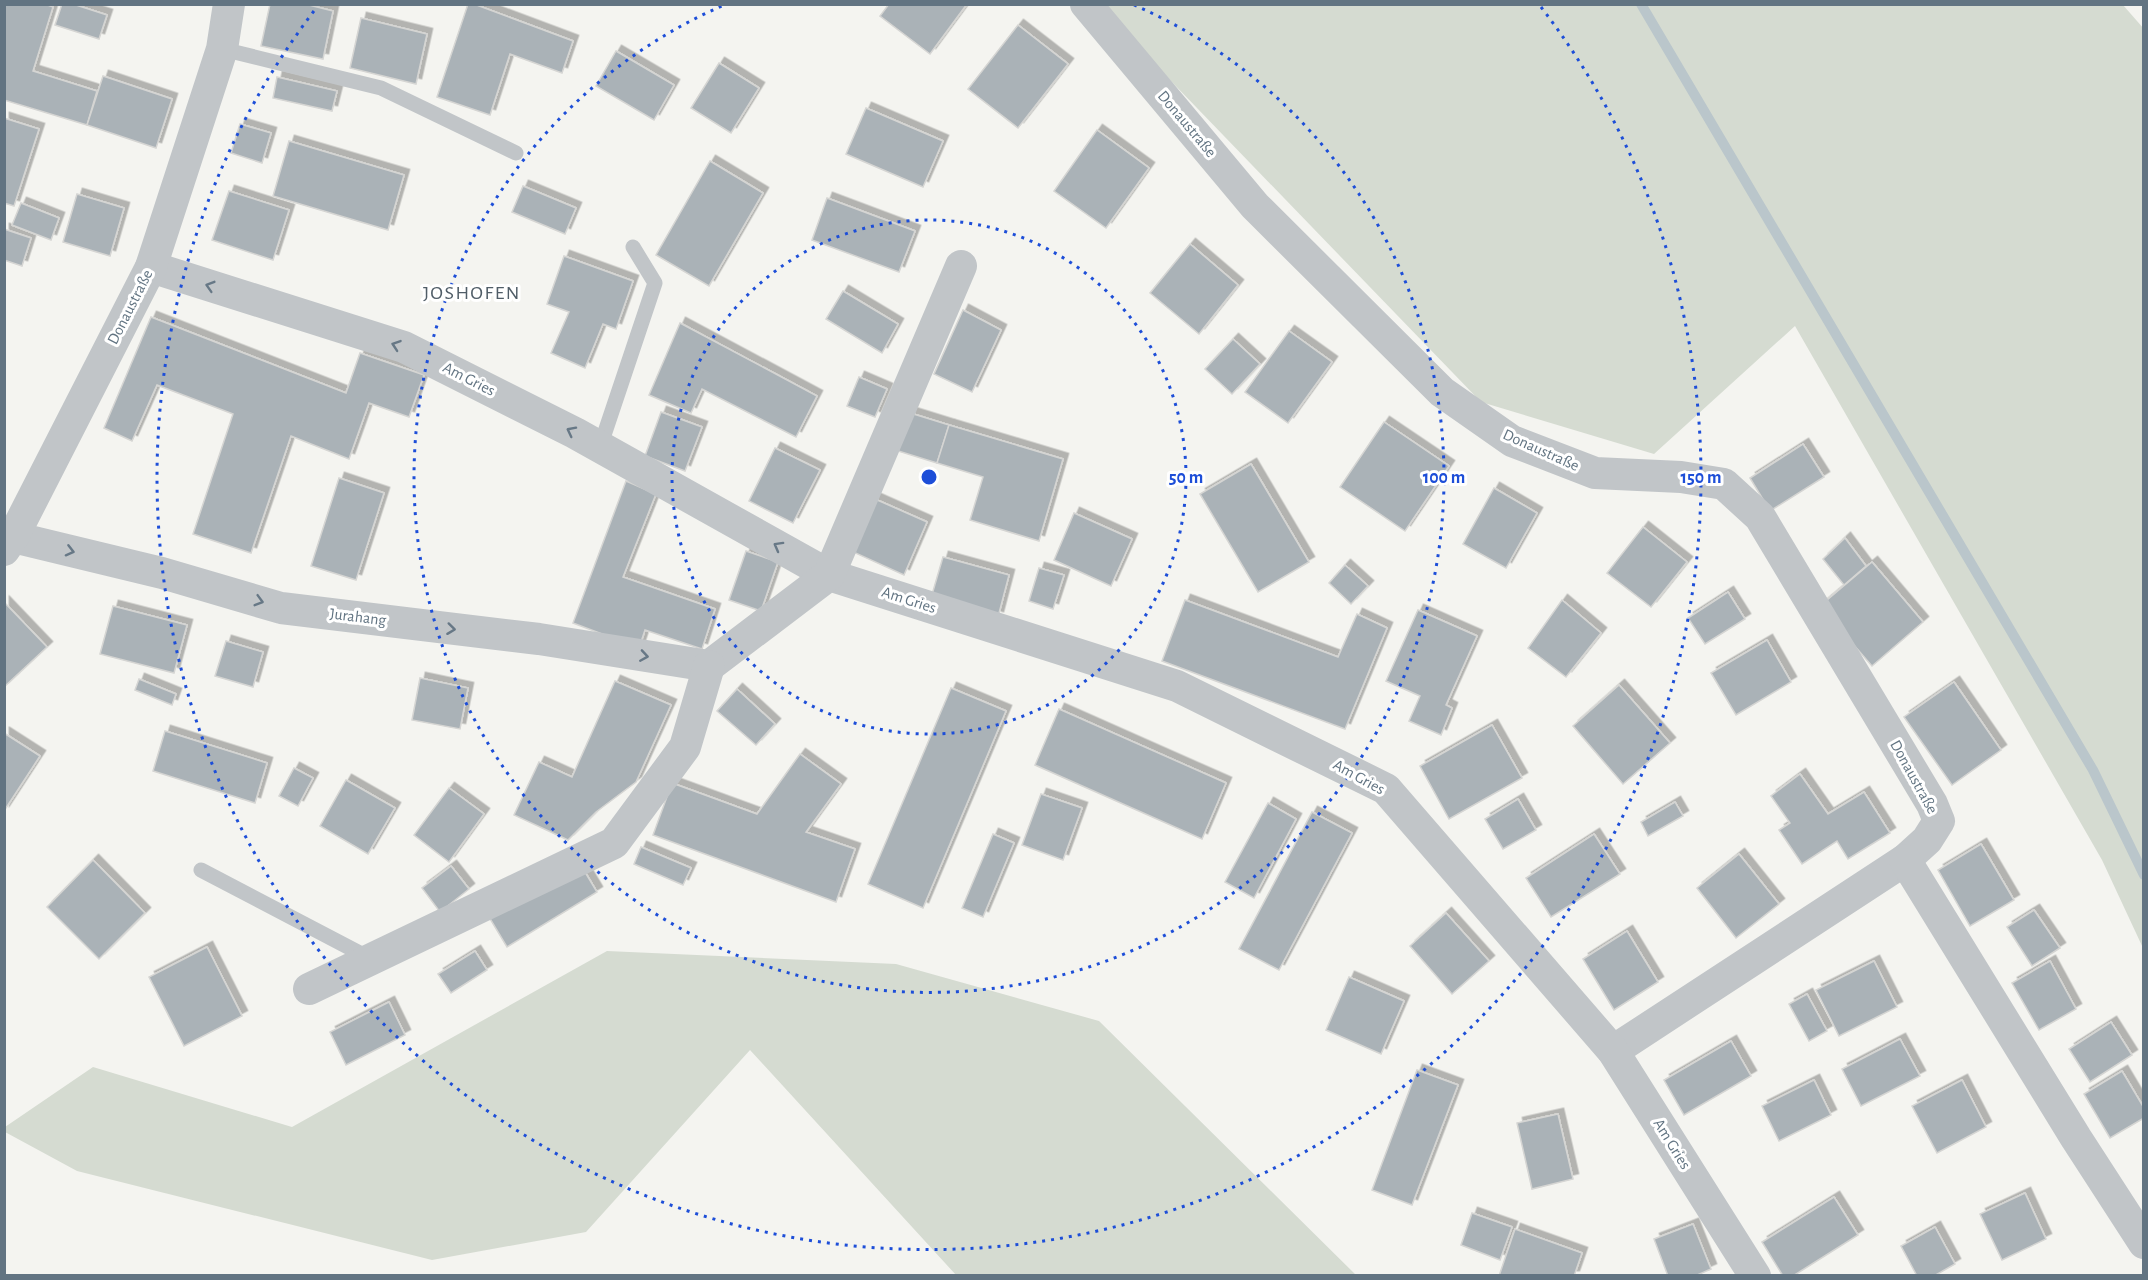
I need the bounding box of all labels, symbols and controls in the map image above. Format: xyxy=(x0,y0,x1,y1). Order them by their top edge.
street label: Donaustraße xyxy=(1155,88,1219,160)
street label: Donaustraße xyxy=(104,267,156,347)
one-way arrow xyxy=(205,281,216,293)
district label: JOSHOFEN xyxy=(423,283,521,303)
one-way arrow xyxy=(392,339,402,352)
street label: Am Gries xyxy=(440,359,498,399)
street label: Donaustraße xyxy=(1501,426,1581,474)
one-way arrow xyxy=(567,427,577,438)
centre of rings xyxy=(919,467,939,487)
text: 50 m xyxy=(1169,469,1203,487)
text: 100 m xyxy=(1423,469,1465,487)
text: 150 m xyxy=(1681,469,1721,487)
one-way arrow xyxy=(774,542,784,553)
one-way arrow xyxy=(65,544,75,557)
street label: Am Gries xyxy=(880,584,938,616)
one-way arrow xyxy=(253,594,263,606)
street label: Jurahang xyxy=(329,606,387,628)
one-way arrow xyxy=(447,622,456,634)
one-way arrow xyxy=(639,649,649,662)
street label: Donaustraße xyxy=(1887,737,1941,817)
street label: Am Gries xyxy=(1331,756,1387,798)
street label: Am Gries xyxy=(1650,1116,1694,1172)

